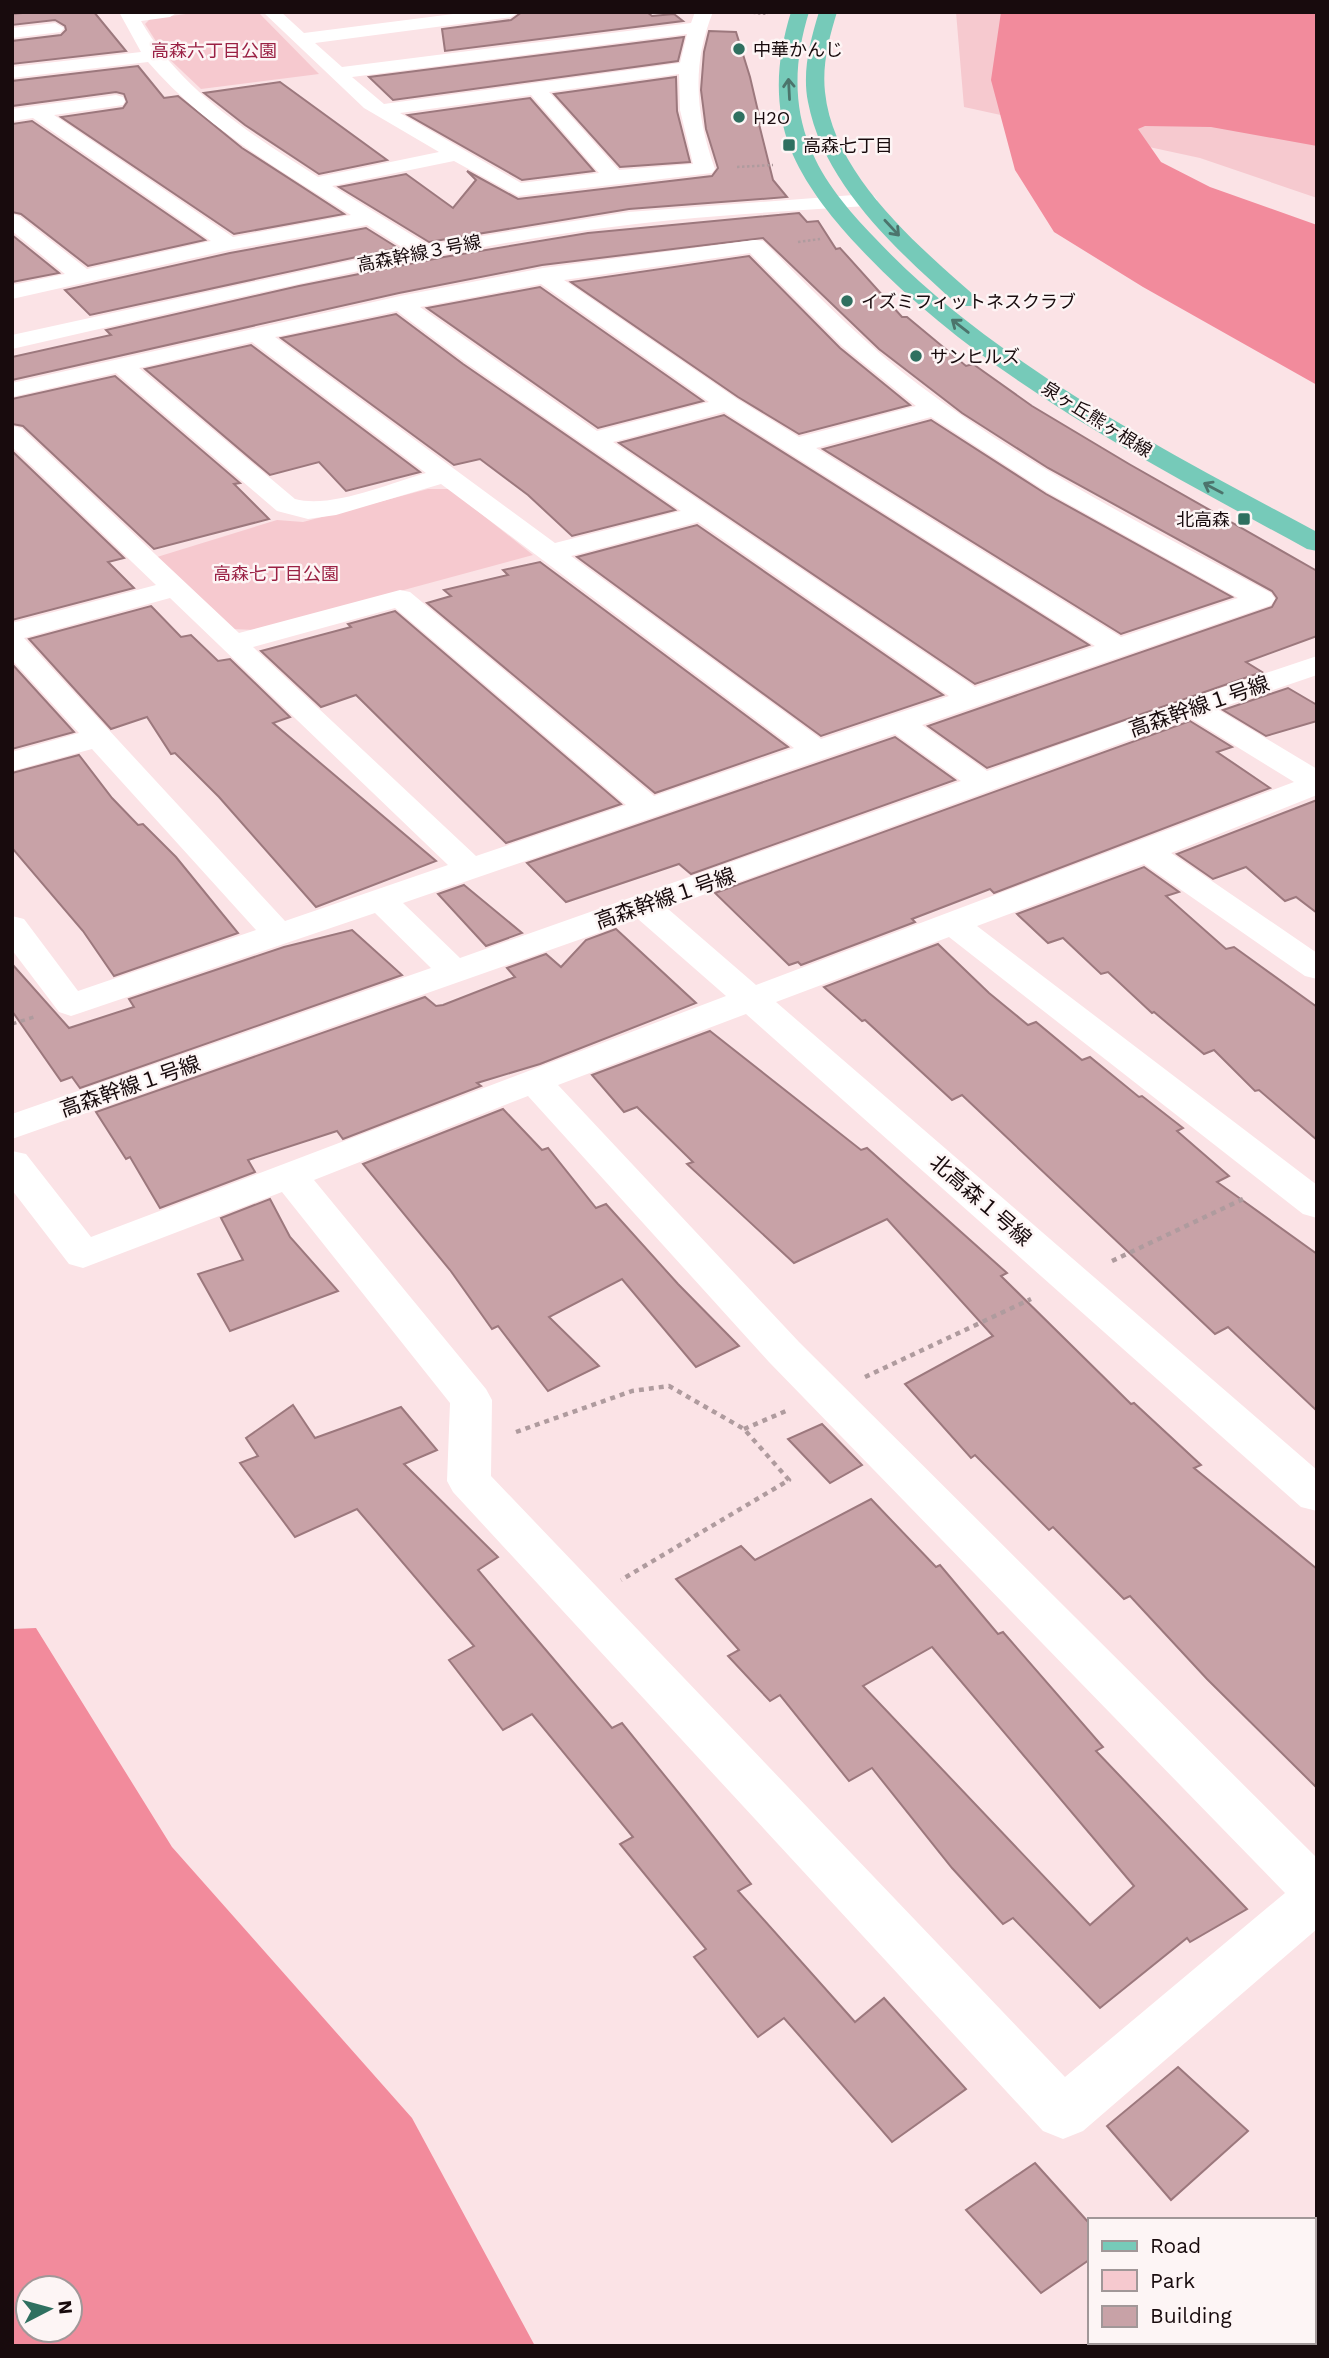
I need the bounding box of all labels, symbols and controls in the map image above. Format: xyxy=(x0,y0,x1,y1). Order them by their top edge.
place label: 中華かんじ xyxy=(753,39,843,60)
park label: 高森六丁目公園 xyxy=(151,40,277,61)
marker: 中華かんじ xyxy=(731,41,747,57)
one-way arrow xyxy=(782,79,795,101)
place label: H2O xyxy=(753,107,790,128)
marker: H2O xyxy=(731,109,747,125)
place label: 高森七丁目 xyxy=(803,135,893,156)
marker: 高森七丁目 xyxy=(781,137,797,153)
one-way arrow xyxy=(884,219,900,237)
street label: 高森幹線３号線 xyxy=(355,231,483,275)
place label: イズミフィットネスクラブ xyxy=(861,291,1076,312)
marker: イズミフィットネスクラブ xyxy=(839,293,855,309)
one-way arrow xyxy=(951,318,970,333)
place label: サンヒルズ xyxy=(930,346,1020,367)
marker: サンヒルズ xyxy=(908,348,924,364)
street label: 泉ヶ丘熊ヶ根線 xyxy=(1038,377,1156,461)
one-way arrow xyxy=(1203,480,1224,494)
place label: 北高森 xyxy=(1176,509,1230,530)
marker: 北高森 xyxy=(1236,511,1252,527)
park label: 高森七丁目公園 xyxy=(213,563,339,584)
street label: 高森幹線１号線 xyxy=(1125,670,1273,742)
street label: 高森幹線１号線 xyxy=(591,862,739,934)
street label: 高森幹線１号線 xyxy=(56,1050,204,1122)
street label: 北高森１号線 xyxy=(925,1149,1037,1251)
legend xyxy=(1088,2218,1315,2344)
text: Road xyxy=(1150,2233,1201,2258)
text: Park xyxy=(1150,2268,1195,2293)
north arrow xyxy=(14,2274,84,2344)
text: N xyxy=(53,2299,78,2315)
text: Building xyxy=(1150,2303,1232,2328)

